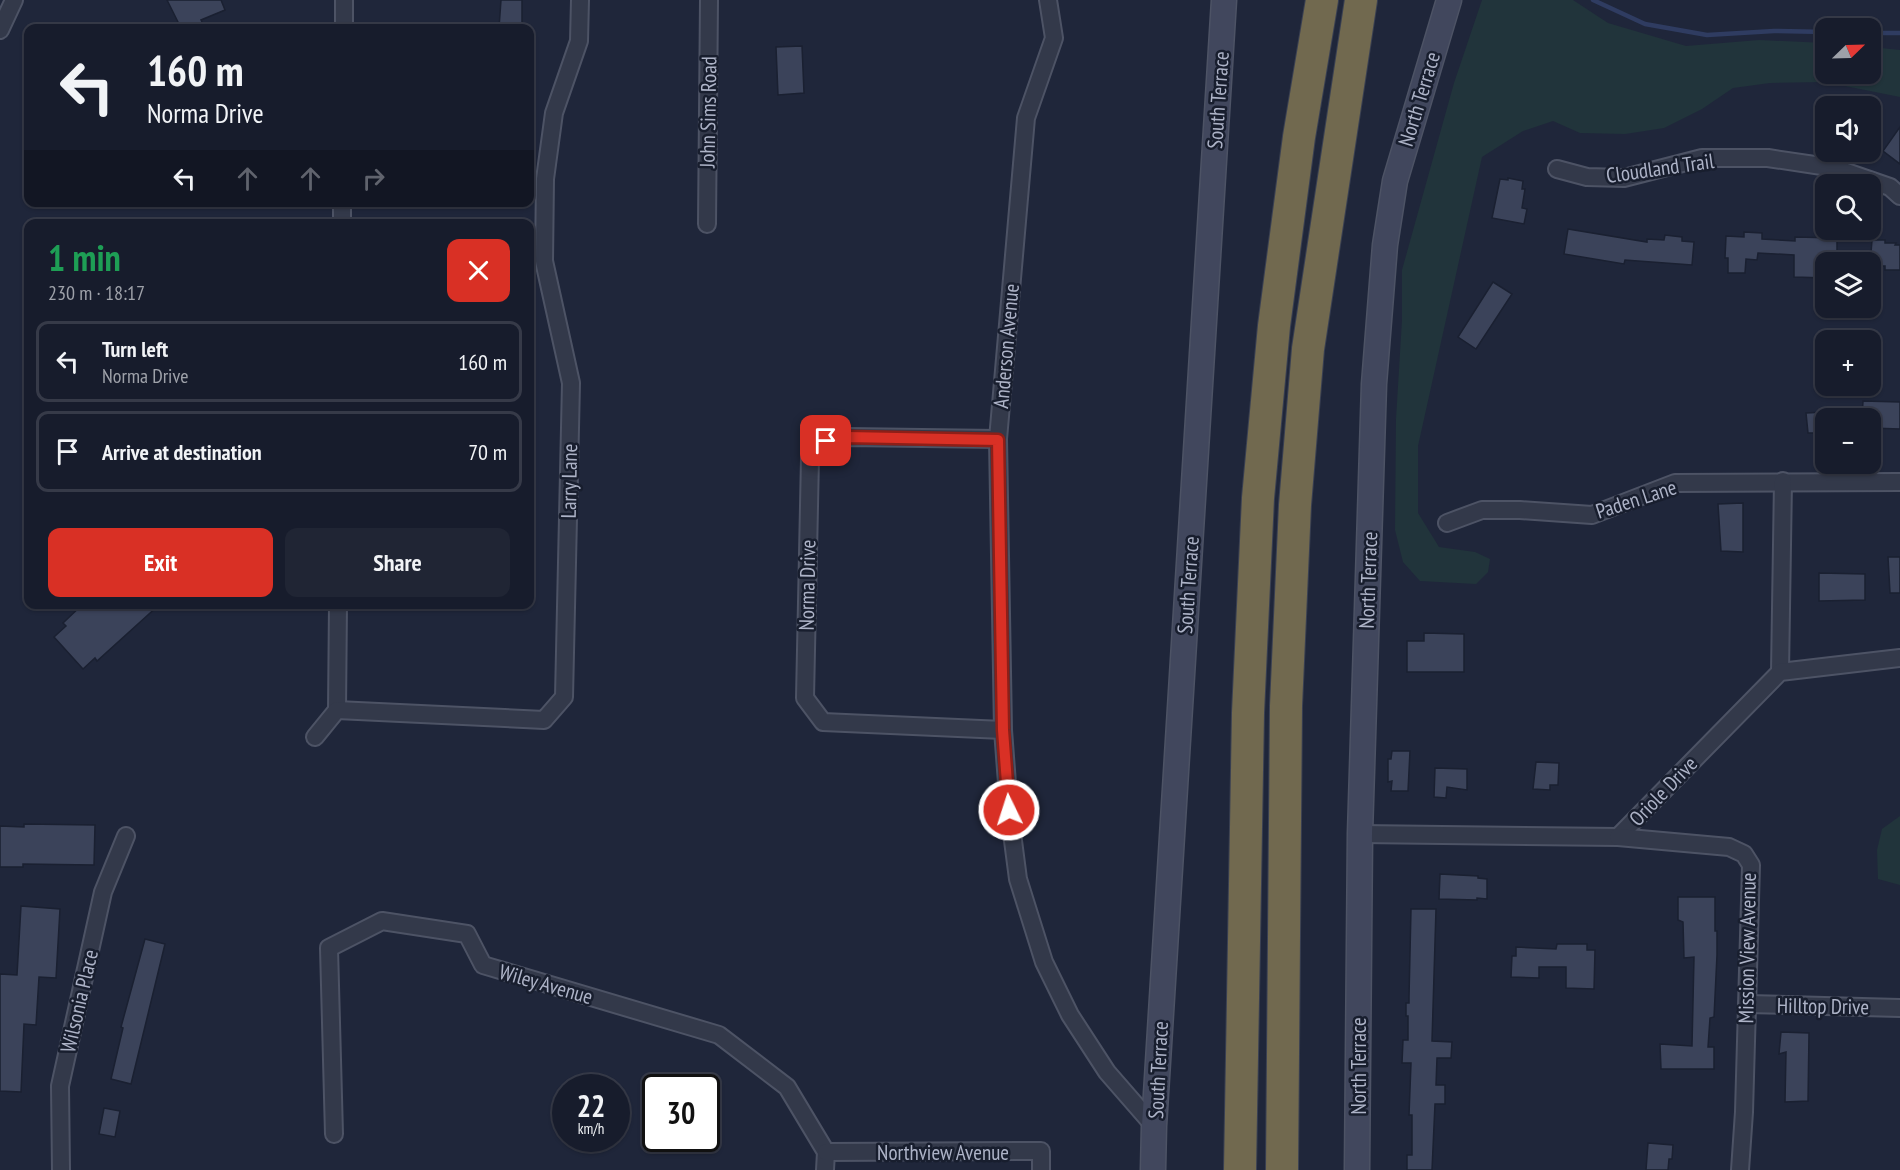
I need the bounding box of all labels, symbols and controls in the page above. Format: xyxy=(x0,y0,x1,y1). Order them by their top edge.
north arrow xyxy=(1815,18,1881,84)
map controls xyxy=(1815,18,1881,474)
text: 160 m xyxy=(147,43,244,98)
icon: left xyxy=(48,48,126,126)
street label: North Terrace xyxy=(1392,49,1446,149)
street label: South Terrace xyxy=(1201,50,1235,150)
street label: John Sims Road xyxy=(694,56,722,169)
text: Norma Drive xyxy=(147,96,264,130)
button: sound xyxy=(1815,96,1881,162)
street label: Cloudland Trail xyxy=(1604,147,1716,189)
icon: left xyxy=(168,162,201,195)
icon: ahead xyxy=(231,162,264,195)
icon: ahead xyxy=(294,162,327,195)
icon: right xyxy=(357,162,390,195)
button: search xyxy=(1815,174,1881,240)
text: 1 min xyxy=(48,234,121,281)
button: close xyxy=(447,239,510,302)
button: layers xyxy=(1815,252,1881,318)
text: 230 m · 18:17 xyxy=(48,280,145,306)
street label: Anderson Avenue xyxy=(987,283,1025,409)
button: + xyxy=(1815,330,1881,396)
text: Turn left xyxy=(102,335,168,363)
icon: left xyxy=(51,345,84,378)
text: 160 m xyxy=(458,348,507,376)
text: Norma Drive xyxy=(102,363,188,389)
button: − xyxy=(1815,408,1881,474)
pin xyxy=(800,415,851,466)
icon: arrive xyxy=(809,424,842,457)
icon: arrive xyxy=(51,435,84,468)
text: Arrive at destination xyxy=(102,438,262,466)
text: 70 m xyxy=(468,438,507,466)
street label: Larry Lane xyxy=(555,443,583,519)
street label: Paden Lane xyxy=(1592,473,1680,525)
button: Exit xyxy=(48,528,273,597)
button: Share xyxy=(285,528,510,597)
street label: North Terrace xyxy=(1353,531,1383,629)
street label: South Terrace xyxy=(1171,535,1205,635)
street label: Norma Drive xyxy=(793,539,821,631)
street label: Oriole Drive xyxy=(1623,750,1703,832)
position arrow xyxy=(977,778,1041,842)
street label: Mission View Avenue xyxy=(1732,872,1762,1024)
street label: Wilsonia Place xyxy=(54,947,104,1055)
street label: Wiley Avenue xyxy=(496,958,596,1010)
street label: Hilltop Drive xyxy=(1777,992,1869,1020)
street label: North Terrace xyxy=(1345,1017,1372,1115)
street label: South Terrace xyxy=(1142,1021,1174,1119)
speed limit sign: 30 xyxy=(642,1074,720,1152)
text: 22 xyxy=(577,1086,605,1125)
text: km/h xyxy=(578,1119,604,1138)
street label: Northview Avenue xyxy=(877,1139,1009,1166)

